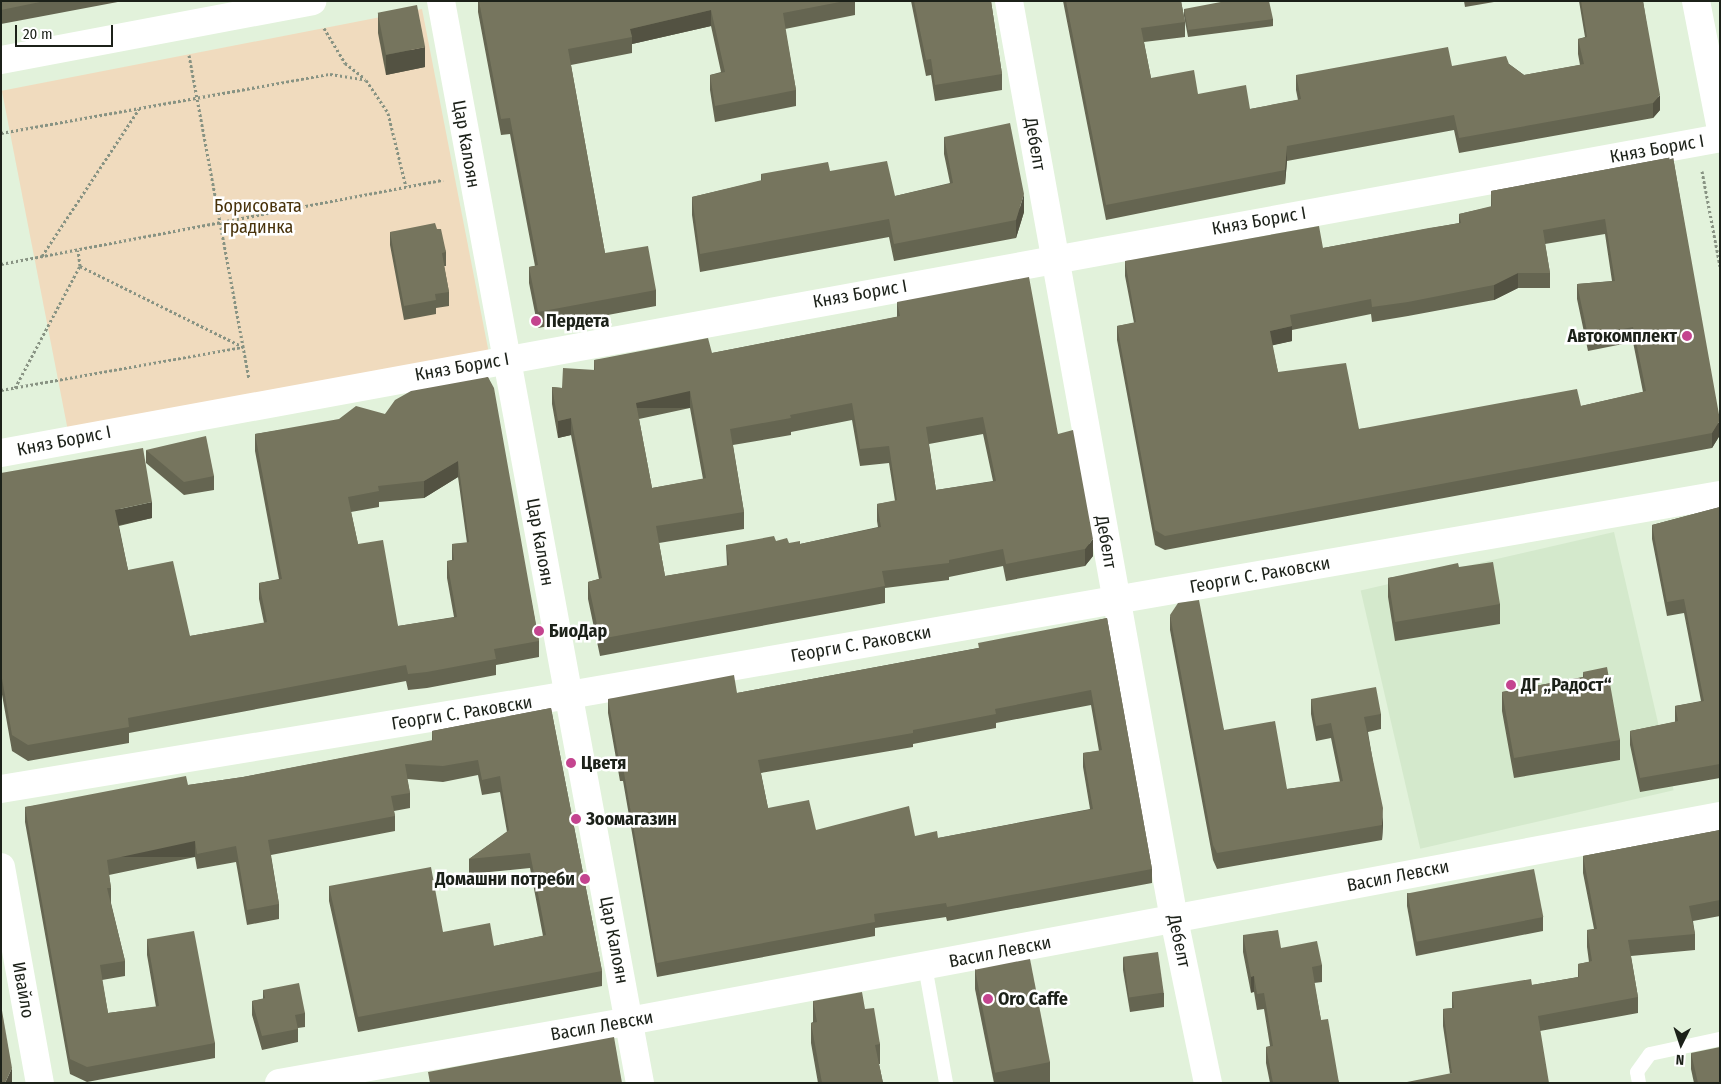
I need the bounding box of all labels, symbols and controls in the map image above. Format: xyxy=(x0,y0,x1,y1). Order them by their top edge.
scale bar xyxy=(18,15,115,47)
text: 20 m xyxy=(23,25,53,43)
street label: Цар Калоян xyxy=(448,98,484,190)
street label: Дебелт xyxy=(1020,116,1050,172)
street label: Княз Борис I xyxy=(1608,130,1706,168)
park label: Борисовата градинка xyxy=(214,196,302,238)
street label: Княз Борис I xyxy=(1210,202,1308,240)
street label: Княз Борис I xyxy=(811,275,909,313)
place label: Пердета xyxy=(546,310,609,332)
marker: Пердета xyxy=(530,315,542,327)
place label: Автокомплект xyxy=(1567,325,1677,347)
marker: Автокомплект xyxy=(1681,330,1693,342)
street label: Княз Борис I xyxy=(413,348,511,386)
street label: Княз Борис I xyxy=(15,421,113,461)
street label: Цар Калоян xyxy=(522,496,558,588)
street label: Дебелт xyxy=(1091,514,1121,570)
street label: Георги С. Раковски xyxy=(1188,552,1332,598)
place label: БиоДар xyxy=(549,620,607,642)
street label: Георги С. Раковски xyxy=(789,621,933,667)
marker: БиоДар xyxy=(533,625,545,637)
place label: ДГ „Радост“ xyxy=(1521,674,1612,696)
marker: ДГ „Радост“ xyxy=(1505,679,1517,691)
street label: Георги С. Раковски xyxy=(390,691,534,735)
place label: Цветя xyxy=(581,752,626,774)
marker: Цветя xyxy=(565,757,577,769)
place label: Зоомагазин xyxy=(586,808,677,830)
marker: Зоомагазин xyxy=(570,813,582,825)
street label: Васил Левски xyxy=(1345,855,1451,897)
place label: Домашни потреби xyxy=(435,868,575,890)
marker: Домашни потреби xyxy=(579,873,591,885)
street label: Цар Калоян xyxy=(595,894,633,986)
street label: Дебелт xyxy=(1163,913,1195,969)
street label: Васил Левски xyxy=(947,931,1053,973)
street label: Ивайло xyxy=(7,960,39,1020)
place label: Oro Caffe xyxy=(998,988,1068,1010)
marker: Oro Caffe xyxy=(982,993,994,1005)
street label: Васил Левски xyxy=(549,1006,655,1046)
north arrow xyxy=(1656,1019,1706,1069)
text: N xyxy=(1675,1051,1685,1068)

